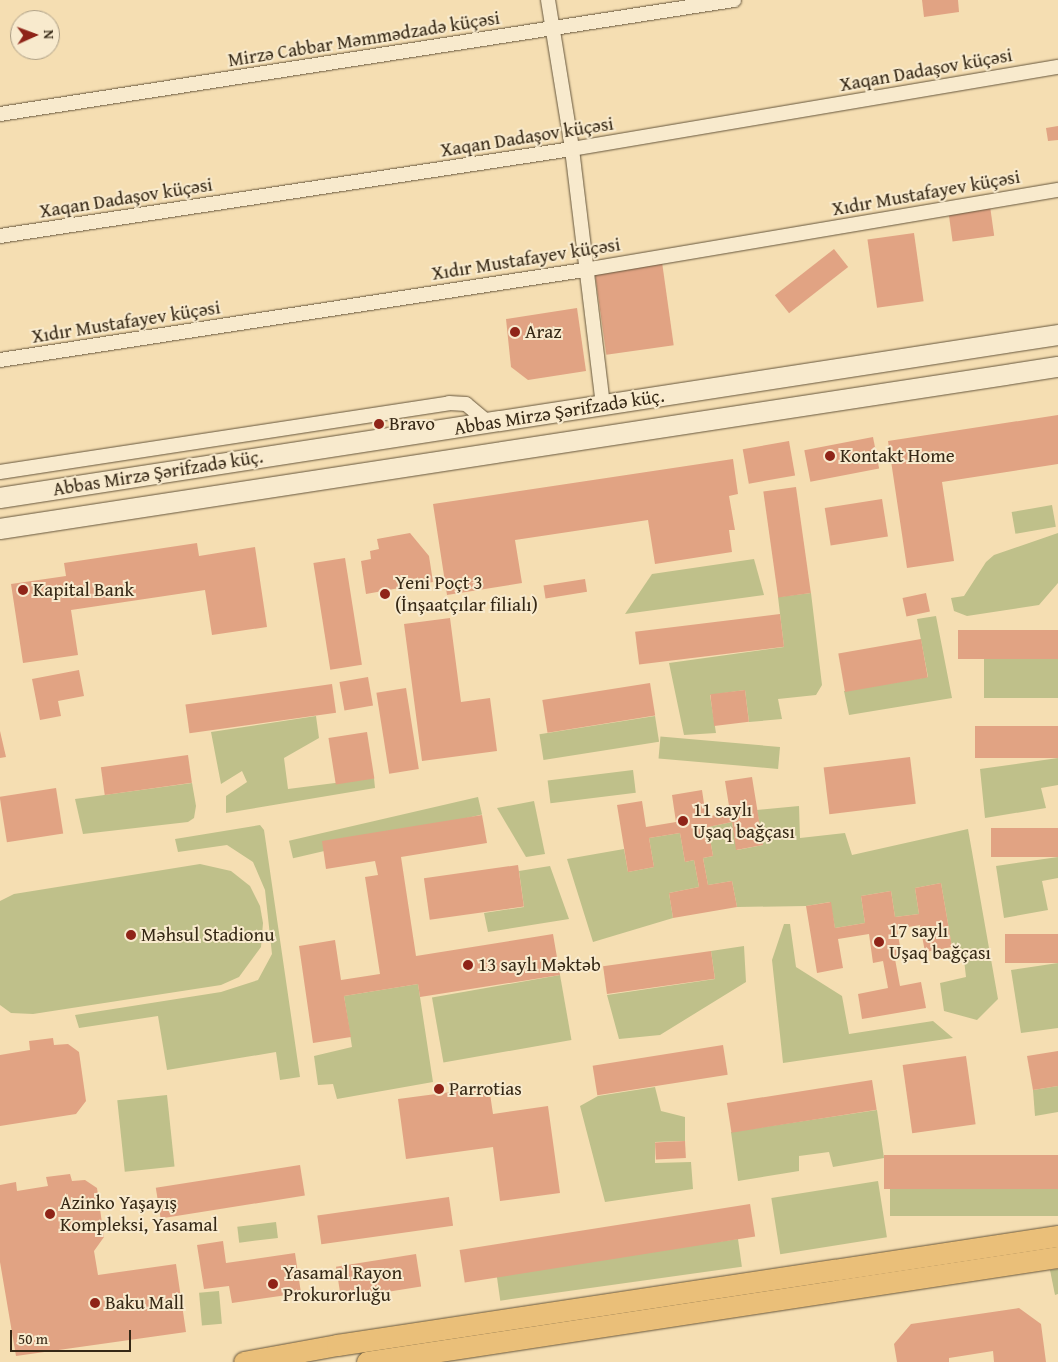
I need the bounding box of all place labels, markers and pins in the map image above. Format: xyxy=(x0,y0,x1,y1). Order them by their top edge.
place label: Araz xyxy=(525,321,561,343)
marker: Araz xyxy=(509,326,521,338)
place label: Bravo xyxy=(389,413,435,435)
marker: Bravo xyxy=(373,418,385,430)
place label: Kontakt Home xyxy=(840,445,955,467)
marker: Kontakt Home xyxy=(824,450,836,462)
place label: Yeni Poçt 3 (İnşaatçılar filialı) xyxy=(395,572,538,616)
place label: Kapital Bank xyxy=(33,579,134,601)
marker: Kapital Bank xyxy=(17,584,29,596)
marker: Yeni Poçt 3 (İnşaatçılar filialı) xyxy=(379,588,391,600)
place label: 11 saylı Uşaq bağçası xyxy=(693,799,795,843)
marker: 11 saylı Uşaq bağçası xyxy=(677,815,689,827)
place label: 17 saylı Uşaq bağçası xyxy=(889,920,991,964)
place label: Məhsul Stadionu xyxy=(141,924,274,946)
marker: Məhsul Stadionu xyxy=(125,929,137,941)
marker: 17 saylı Uşaq bağçası xyxy=(873,936,885,948)
place label: 13 saylı Məktəb xyxy=(478,954,601,976)
marker: 13 saylı Məktəb xyxy=(462,959,474,971)
place label: Parrotias xyxy=(449,1078,522,1100)
marker: Parrotias xyxy=(433,1083,445,1095)
place label: Azinko Yaşayış Kompleksi, Yasamal xyxy=(60,1192,218,1236)
marker: Azinko Yaşayış Kompleksi, Yasamal xyxy=(44,1208,56,1220)
place label: Yasamal Rayon Prokurorluğu xyxy=(283,1262,402,1306)
marker: Yasamal Rayon Prokurorluğu xyxy=(267,1278,279,1290)
place label: Baku Mall xyxy=(105,1292,184,1314)
marker: Baku Mall xyxy=(89,1297,101,1309)

